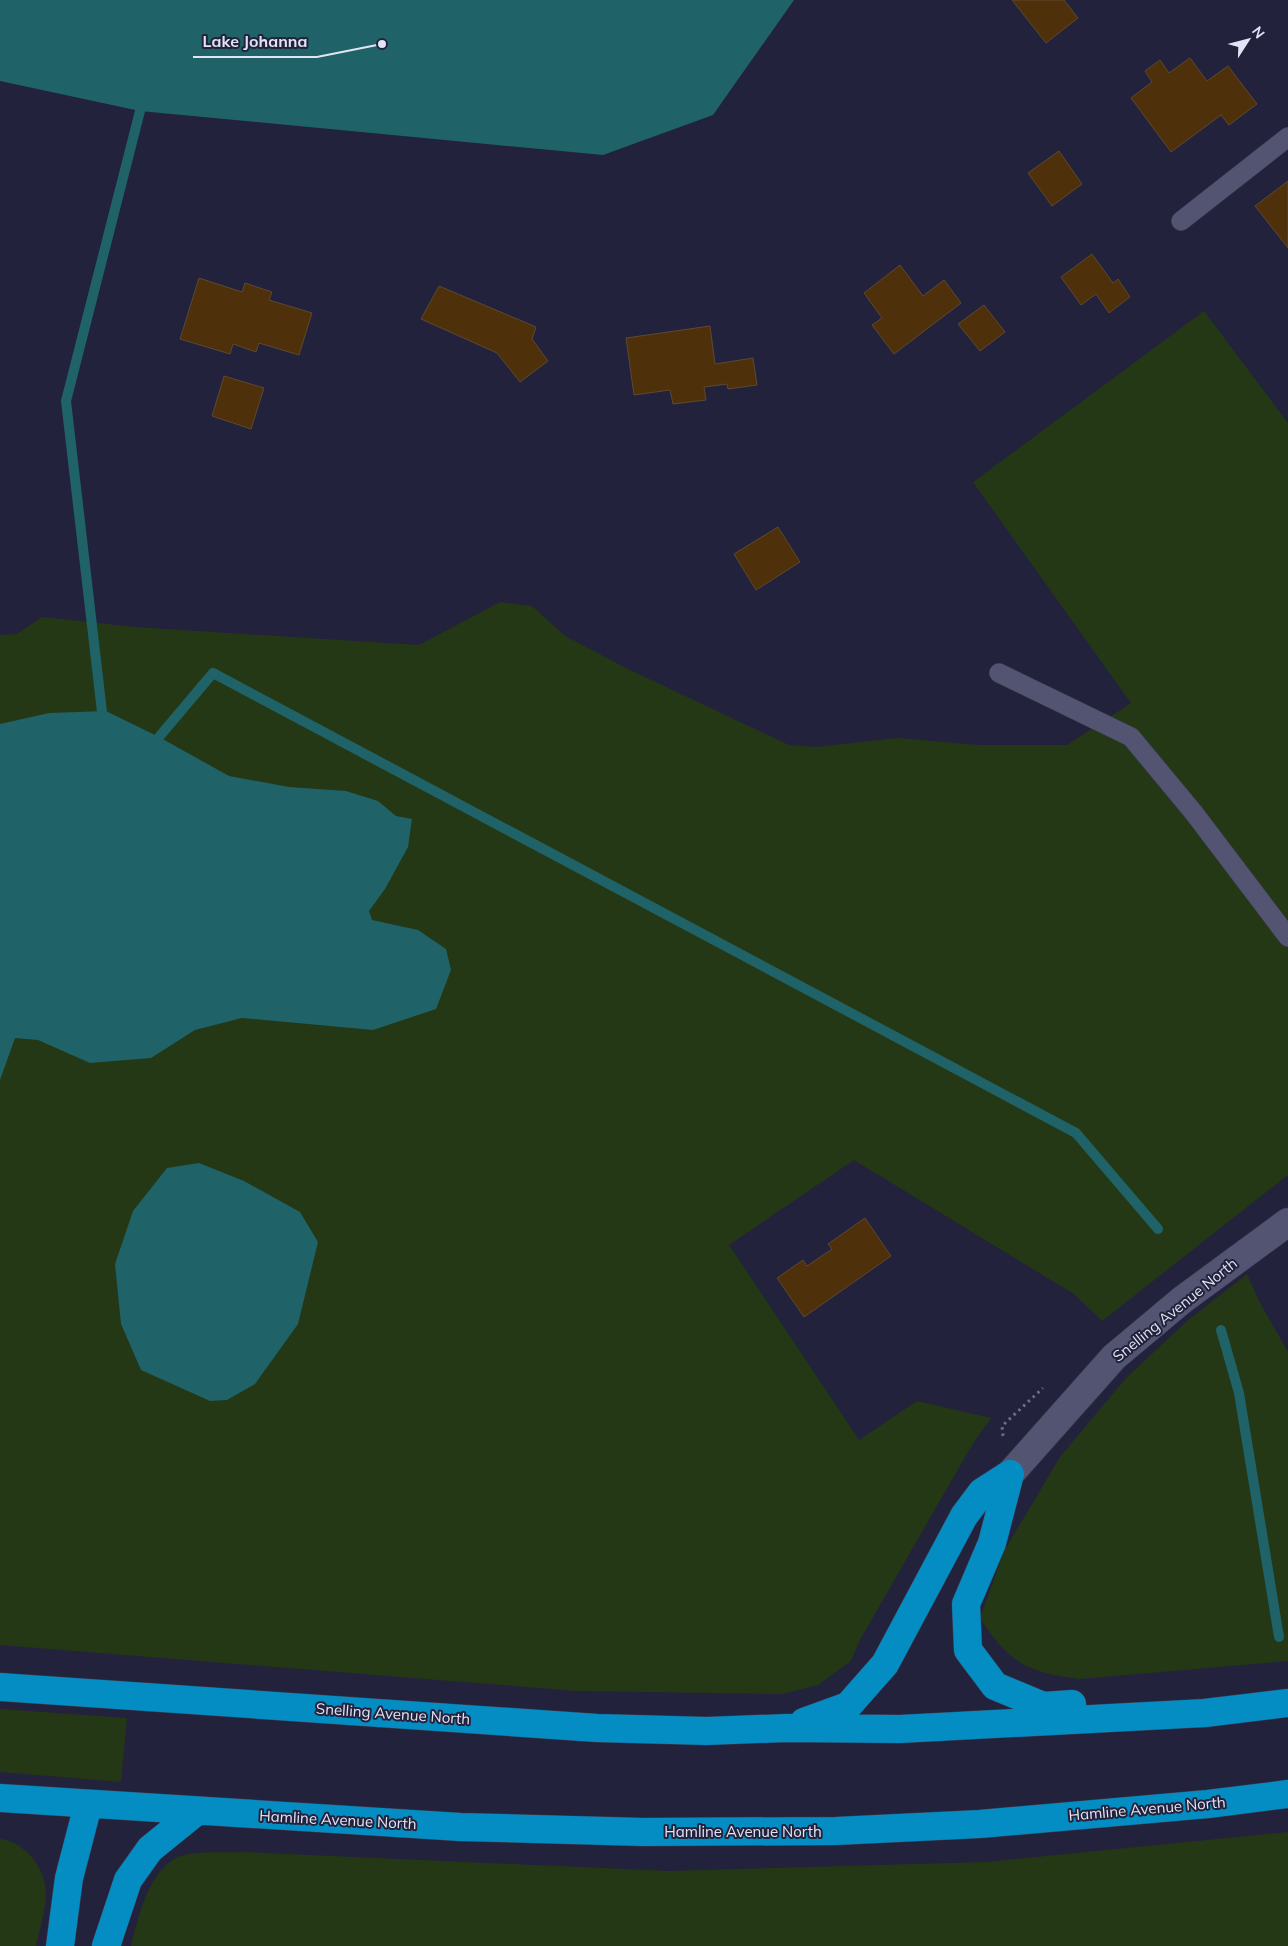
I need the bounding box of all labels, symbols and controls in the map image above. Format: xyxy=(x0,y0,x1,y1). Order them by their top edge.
north arrow xyxy=(1223,15,1273,65)
text: N xyxy=(1248,23,1269,42)
callout: Lake Johanna xyxy=(193,26,317,57)
text: Lake Johanna xyxy=(203,31,307,51)
street label: Snelling Avenue North xyxy=(1109,1254,1241,1366)
street label: Snelling Avenue North xyxy=(315,1699,471,1728)
street label: Hamline Avenue North xyxy=(1068,1792,1226,1825)
street label: Hamline Avenue North xyxy=(259,1806,417,1833)
street label: Hamline Avenue North xyxy=(664,1822,822,1841)

